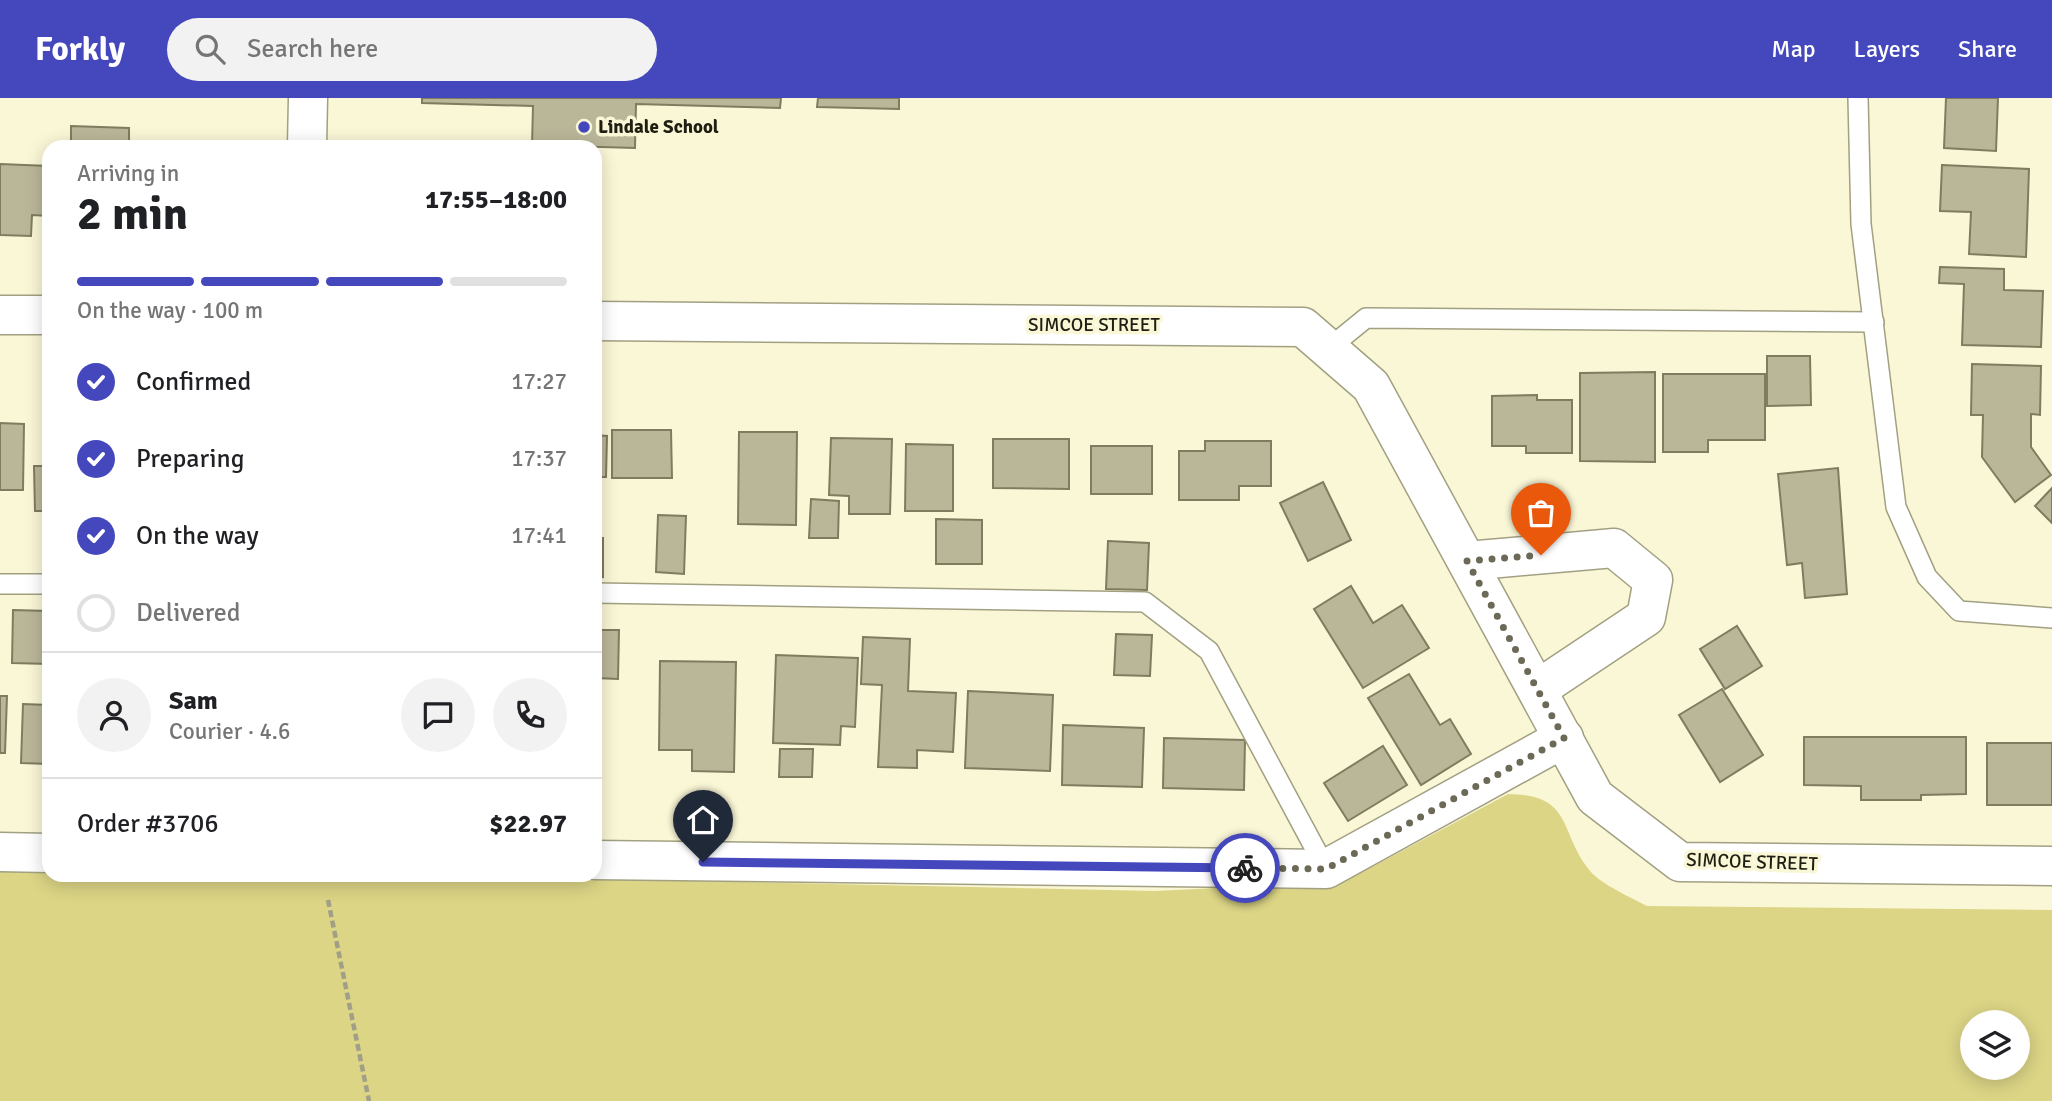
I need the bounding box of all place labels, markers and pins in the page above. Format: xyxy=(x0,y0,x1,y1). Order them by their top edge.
place label: Lindale School xyxy=(598,115,719,139)
marker: Lindale School xyxy=(576,119,592,135)
pin xyxy=(1511,483,1571,555)
pin xyxy=(673,790,733,862)

